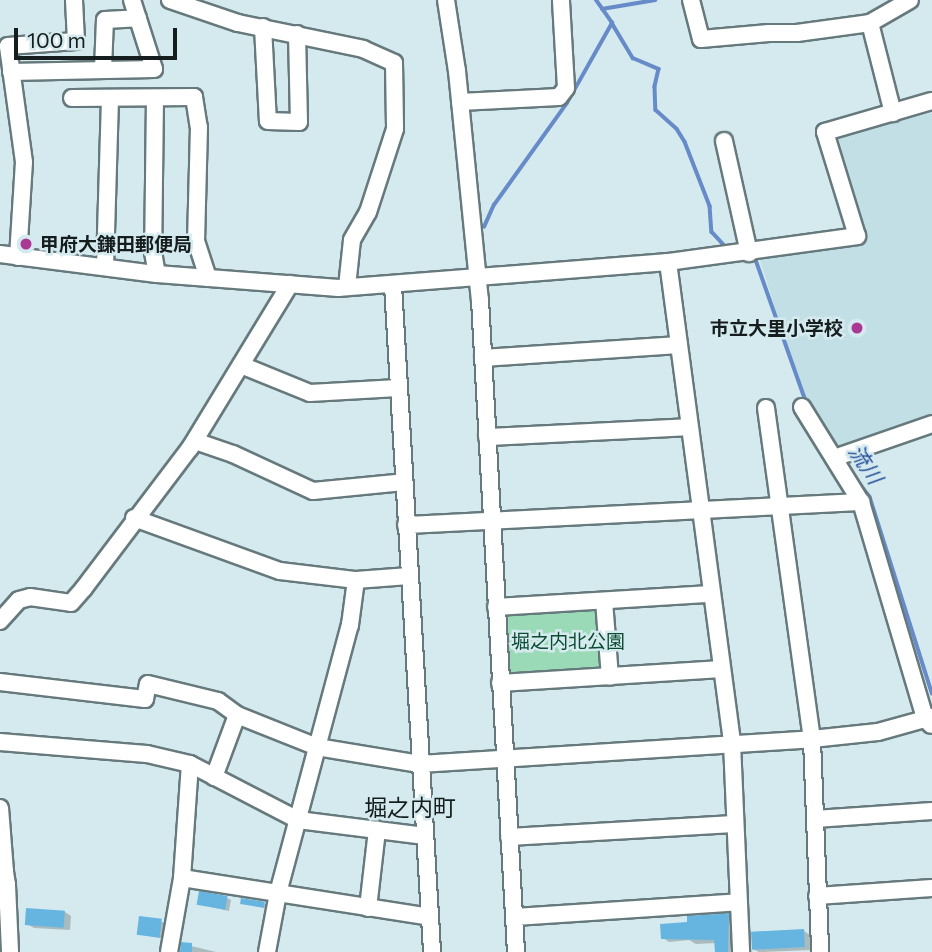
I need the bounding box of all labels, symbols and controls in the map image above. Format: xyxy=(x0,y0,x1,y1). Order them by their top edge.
scale bar xyxy=(18,14,180,58)
text: 100 m xyxy=(27,27,86,52)
place label: 甲府大鎌田郵便局 xyxy=(40,233,192,255)
marker: 甲府大鎌田郵便局 xyxy=(18,236,34,252)
place label: 市立大里小学校 xyxy=(710,317,843,339)
marker: 市立大里小学校 xyxy=(849,320,865,336)
water label: 流川 xyxy=(844,440,888,488)
park label: 堀之内北公園 xyxy=(511,630,625,652)
district label: 堀之内町 xyxy=(364,793,456,821)

